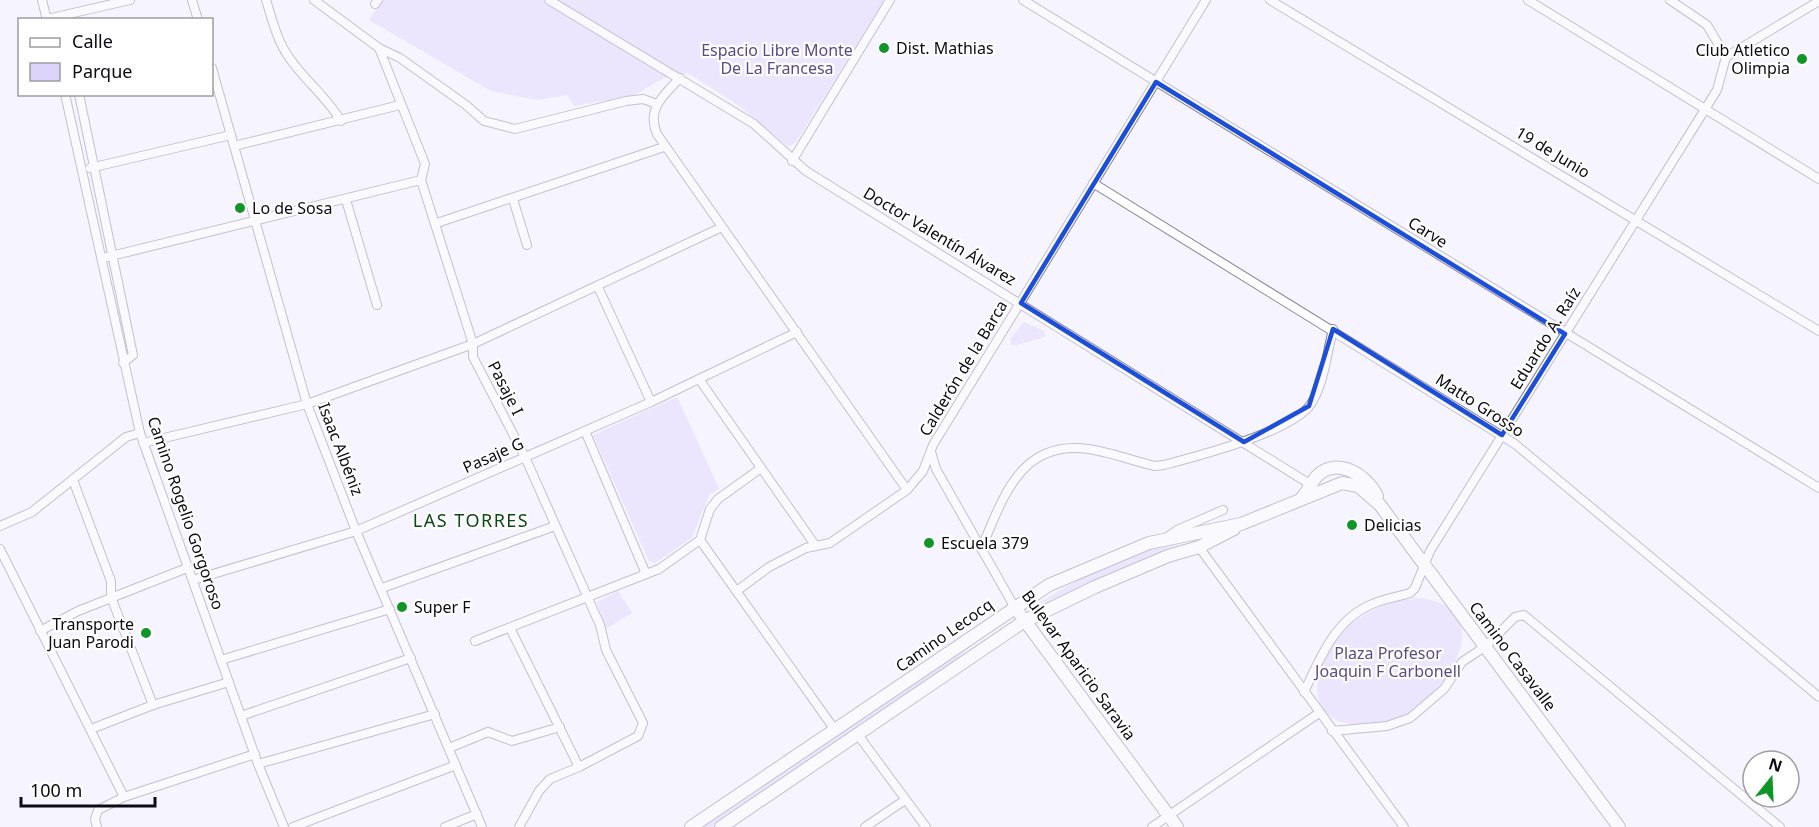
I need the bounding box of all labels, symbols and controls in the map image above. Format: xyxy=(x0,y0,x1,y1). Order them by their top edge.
legend xyxy=(18,18,213,96)
text: Calle xyxy=(72,29,113,53)
place label: Dist. Mathias xyxy=(896,37,994,59)
park label: Espacio Libre Monte De La Francesa xyxy=(701,39,853,79)
place label: Club Atletico Olimpia xyxy=(1695,39,1790,79)
marker: Dist. Mathias xyxy=(877,41,891,55)
marker: Club Atletico Olimpia xyxy=(1795,52,1809,66)
text: Parque xyxy=(72,59,132,83)
street label: 19 de Junio xyxy=(1512,121,1594,183)
street label: Doctor Valentín Álvarez xyxy=(859,182,1021,290)
place label: Lo de Sosa xyxy=(252,197,332,219)
marker: Lo de Sosa xyxy=(233,201,247,215)
street label: Carve xyxy=(1404,211,1452,253)
street label: Eduardo A. Raíz xyxy=(1505,283,1585,393)
street label: Calderón de la Barca xyxy=(914,296,1012,440)
street label: Pasaje I xyxy=(483,357,529,419)
street label: Matto Grosso xyxy=(1431,368,1529,442)
street label: Isaac Albéniz xyxy=(313,399,369,499)
street label: Camino Rogelio Gorgoroso xyxy=(143,413,229,613)
street label: Pasaje G xyxy=(459,432,527,478)
district label: LAS TORRES xyxy=(413,508,529,532)
place label: Delicias xyxy=(1364,514,1421,536)
marker: Delicias xyxy=(1345,518,1359,532)
place label: Escuela 379 xyxy=(941,532,1029,554)
marker: Escuela 379 xyxy=(922,536,936,550)
street label: Bulevar Aparicio Saravia xyxy=(1017,585,1141,745)
street label: Camino Lecocq xyxy=(891,593,997,677)
place label: Super F xyxy=(414,596,471,618)
street label: Camino Casavalle xyxy=(1464,597,1562,715)
marker: Super F xyxy=(395,600,409,614)
place label: Transporte Juan Parodi xyxy=(46,613,134,653)
marker: Transporte Juan Parodi xyxy=(139,626,153,640)
park label: Plaza Profesor Joaquin F Carbonell xyxy=(1313,642,1461,682)
north arrow xyxy=(1741,749,1801,809)
text: N xyxy=(1766,752,1785,777)
scale bar xyxy=(21,770,154,808)
text: 100 m xyxy=(30,778,82,802)

